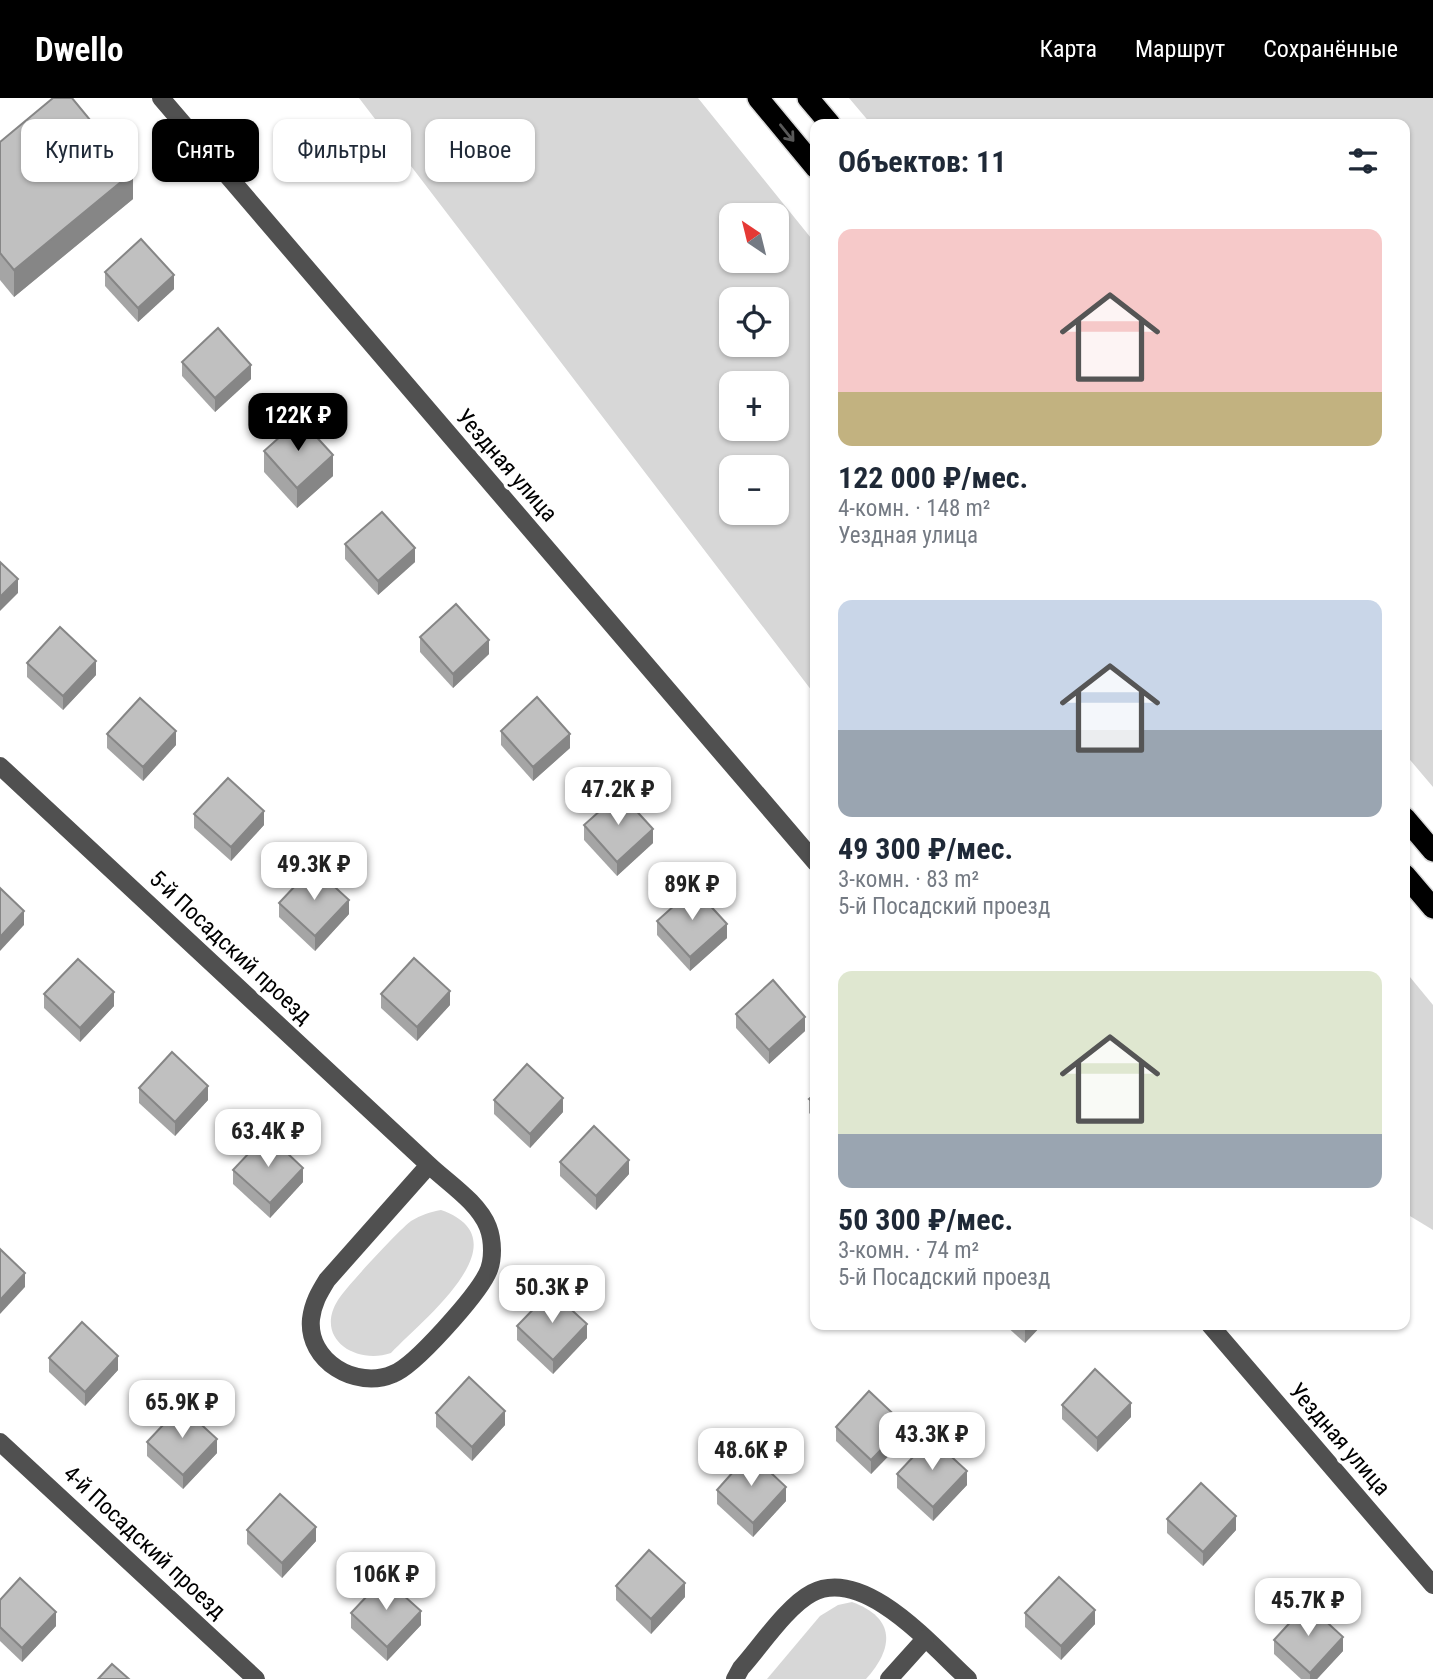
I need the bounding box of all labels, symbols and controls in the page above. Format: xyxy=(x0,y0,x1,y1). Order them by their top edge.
text: Dwello xyxy=(35,30,123,69)
text: Карта xyxy=(1040,35,1097,63)
text: Маршрут xyxy=(1135,35,1225,63)
text: Сохранённые xyxy=(1263,35,1398,63)
chip: Купить xyxy=(21,119,138,182)
chip: Снять xyxy=(152,119,259,182)
chip: Фильтры xyxy=(273,119,411,182)
chip: Новое xyxy=(425,119,535,182)
one-way arrow xyxy=(779,123,795,141)
icon: filters xyxy=(1344,142,1382,180)
text: Объектов: 11 xyxy=(838,144,1006,179)
north arrow xyxy=(719,203,789,273)
map controls xyxy=(719,203,789,525)
icon: home xyxy=(1047,274,1173,400)
button: locate xyxy=(719,287,789,357)
button: + xyxy=(719,371,789,441)
pin: 122K ₽ xyxy=(241,394,355,453)
text: 122K ₽ xyxy=(264,402,332,429)
street label: Уездная улица xyxy=(451,404,563,527)
button: − xyxy=(719,455,789,525)
text: 122 000 ₽/мес. xyxy=(838,460,1028,495)
text: 4-комн. · 148 m² xyxy=(838,495,990,522)
text: Уездная улица xyxy=(838,522,978,549)
icon: home xyxy=(1047,645,1173,771)
pin: 47.2K ₽ xyxy=(553,768,683,827)
text: 47.2K ₽ xyxy=(581,776,655,803)
text: 49 300 ₽/мес. xyxy=(838,831,1013,866)
pin: 49.3K ₽ xyxy=(249,842,379,902)
text: 49.3K ₽ xyxy=(277,851,351,878)
pin: 89K ₽ xyxy=(643,862,741,922)
street label: 5-й Посадский проезд xyxy=(144,865,317,1030)
text: 3-комн. · 83 m² xyxy=(838,866,979,893)
text: 89K ₽ xyxy=(664,871,720,898)
text: 5-й Посадский проезд xyxy=(838,893,1050,920)
icon: home xyxy=(1047,1016,1173,1142)
pin: 63.4K ₽ xyxy=(203,1110,333,1169)
text: 63.4K ₽ xyxy=(231,1118,305,1145)
text: 50 300 ₽/мес. xyxy=(838,1202,1013,1237)
text: 3-комн. · 74 m² xyxy=(838,1237,979,1264)
text: 5-й Посадский проезд xyxy=(838,1264,1050,1291)
pin: 50.3K ₽ xyxy=(487,1266,617,1325)
text: 50.3K ₽ xyxy=(515,1274,589,1301)
street label: Уездная улица xyxy=(1284,1378,1396,1501)
pin: 65.9K ₽ xyxy=(117,1380,247,1440)
text: 65.9K ₽ xyxy=(145,1389,219,1416)
pin: 43.3K ₽ xyxy=(867,1412,997,1472)
text: 43.3K ₽ xyxy=(895,1421,969,1448)
pin: 48.6K ₽ xyxy=(686,1428,816,1488)
text: 48.6K ₽ xyxy=(714,1437,788,1464)
street label: 4-й Посадский проезд xyxy=(58,1460,231,1625)
pin: 106K ₽ xyxy=(329,1552,443,1612)
text: 106K ₽ xyxy=(352,1561,420,1588)
pin: 45.7K ₽ xyxy=(1243,1578,1373,1638)
text: 45.7K ₽ xyxy=(1271,1587,1345,1614)

